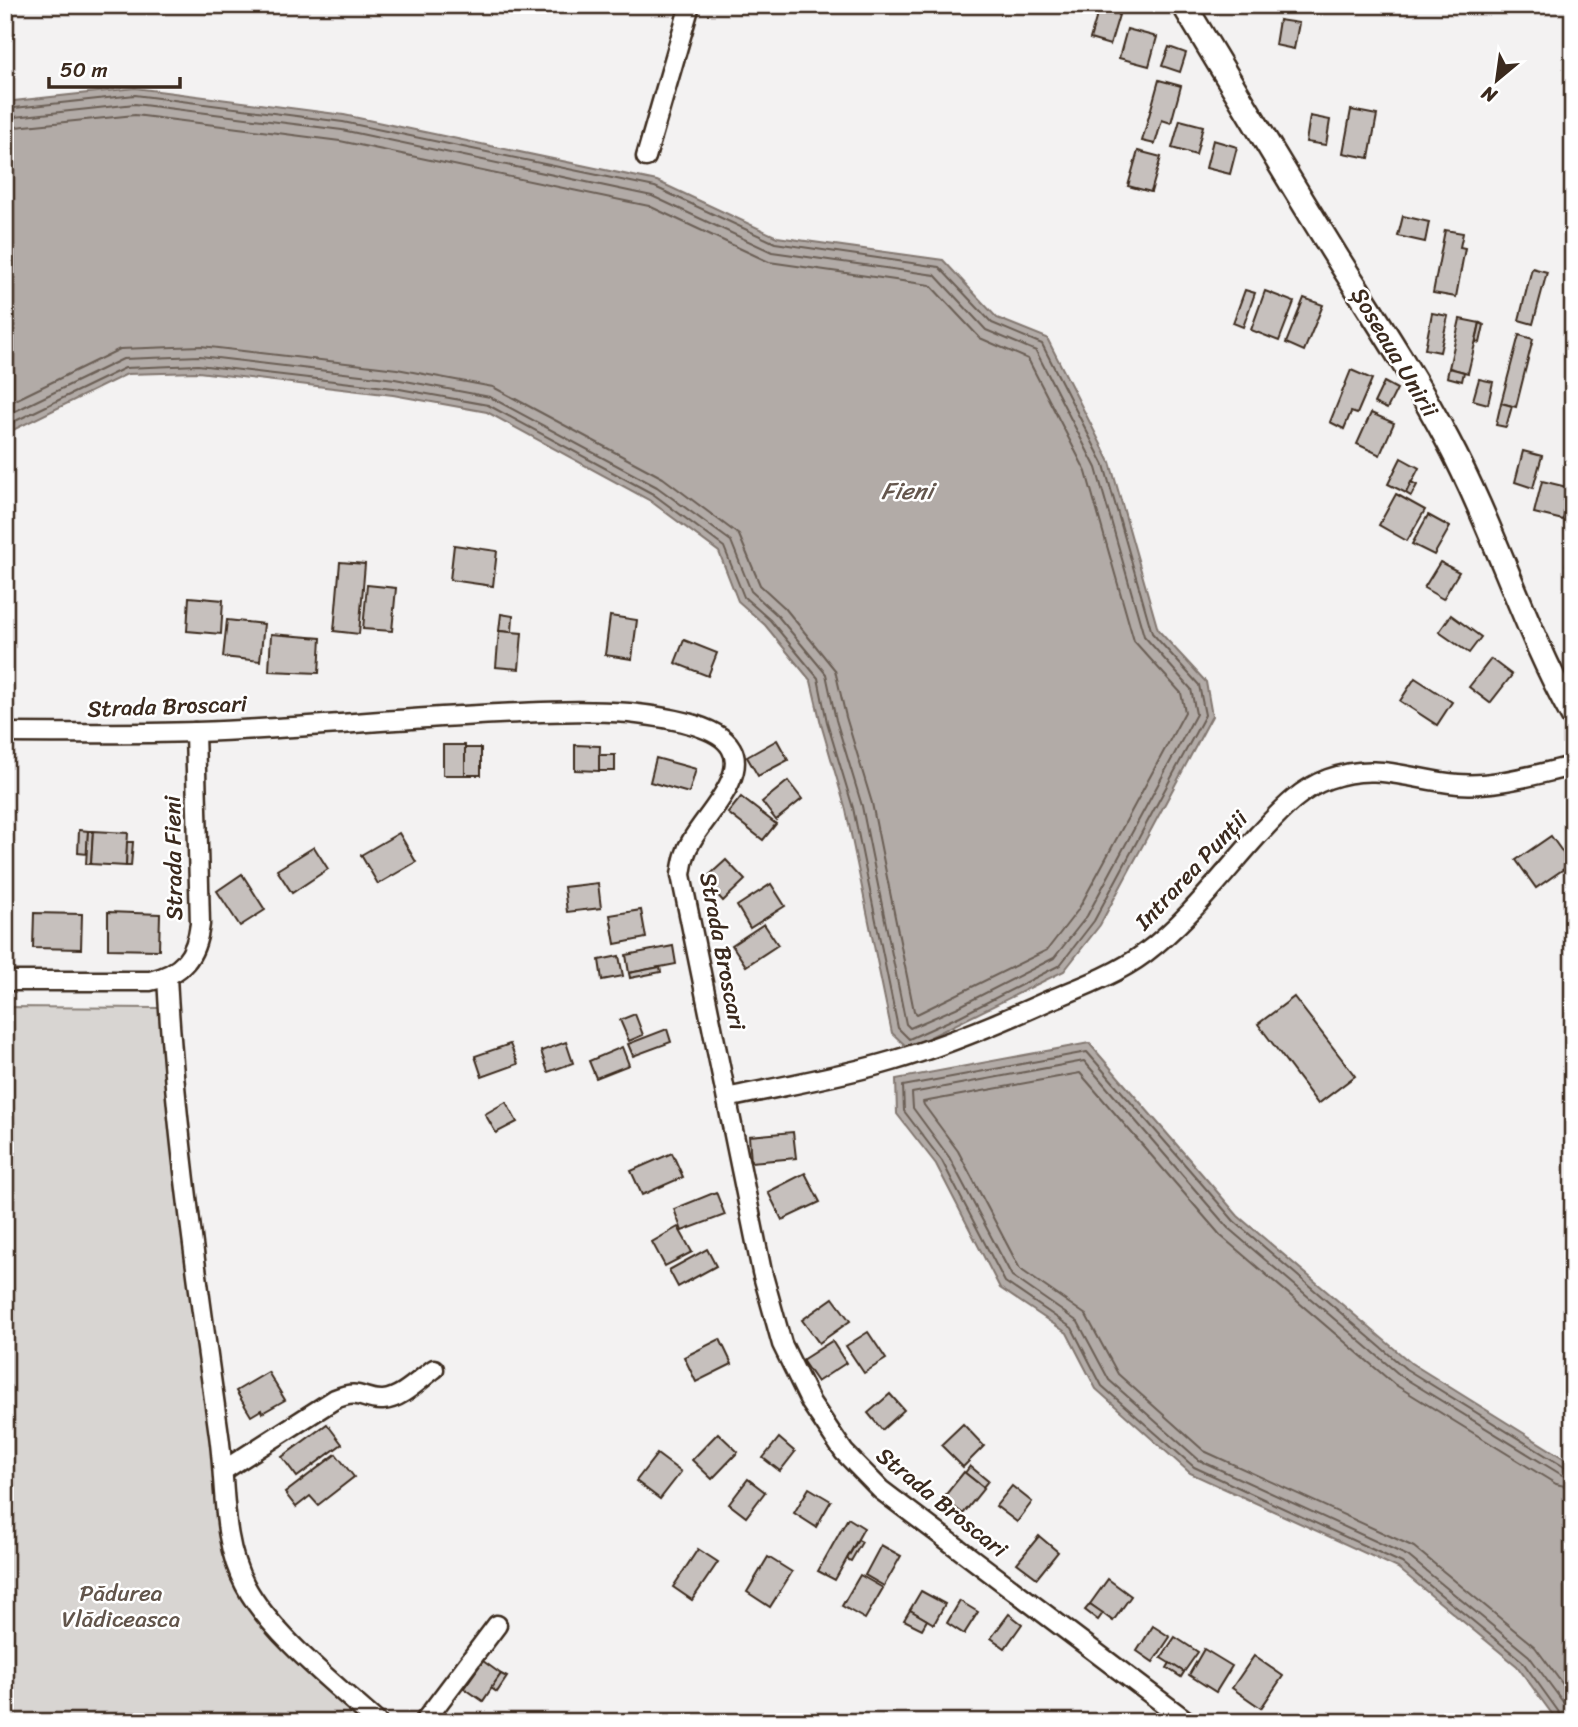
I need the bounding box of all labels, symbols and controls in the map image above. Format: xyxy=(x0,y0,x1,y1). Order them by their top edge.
scale bar xyxy=(49,46,180,90)
north arrow xyxy=(1462,46,1532,116)
text: 50 m xyxy=(60,51,108,89)
text: N xyxy=(1475,76,1504,113)
street label: Șoseaua Unirii xyxy=(1339,279,1450,426)
water label: Fieni xyxy=(881,470,937,512)
street label: Strada Broscari xyxy=(86,683,248,730)
street label: Strada Fieni xyxy=(152,795,195,921)
street label: Intrarea Punții xyxy=(1124,800,1259,941)
street label: Strada Broscari xyxy=(687,869,758,1034)
street label: Strada Broscari xyxy=(867,1436,1017,1569)
park label: Pădurea Vlădiceasca xyxy=(62,1573,180,1640)

